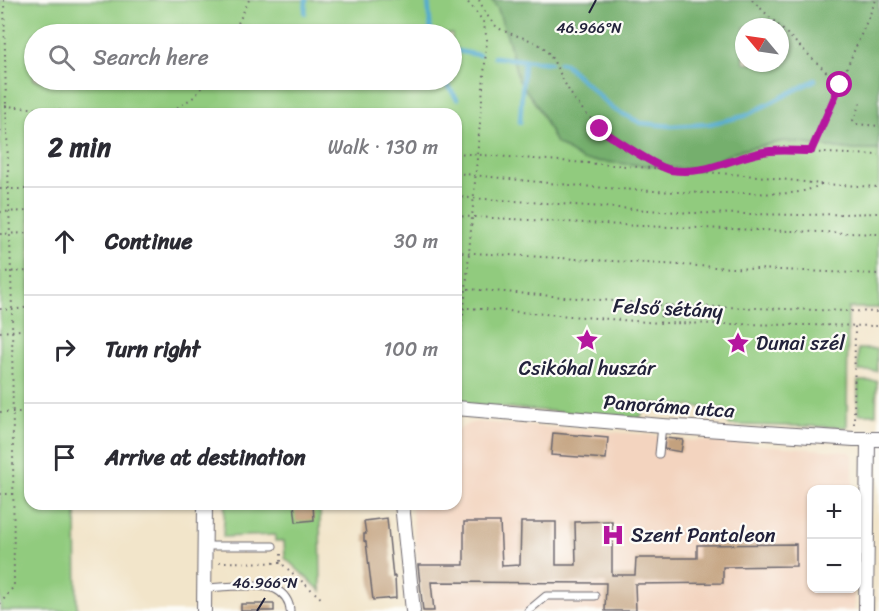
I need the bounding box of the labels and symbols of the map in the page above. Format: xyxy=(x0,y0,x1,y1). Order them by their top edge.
text: 46.966°N xyxy=(556,15,622,41)
north arrow xyxy=(735,18,789,72)
route start xyxy=(826,71,852,97)
route end xyxy=(586,115,612,141)
street label: Felső sétány xyxy=(612,288,724,329)
place label: Dunai szél xyxy=(756,326,846,361)
place icon: Csikóhal huszár xyxy=(574,327,600,353)
place icon: Dunai szél xyxy=(725,330,751,356)
place label: Csikóhal huszár xyxy=(519,351,657,386)
street label: Panoráma utca xyxy=(602,384,737,429)
place label: Szent Pantaleon xyxy=(631,518,776,553)
hospital icon: Szent Pantaleon xyxy=(600,522,626,548)
text: 46.966°N xyxy=(232,570,298,596)

